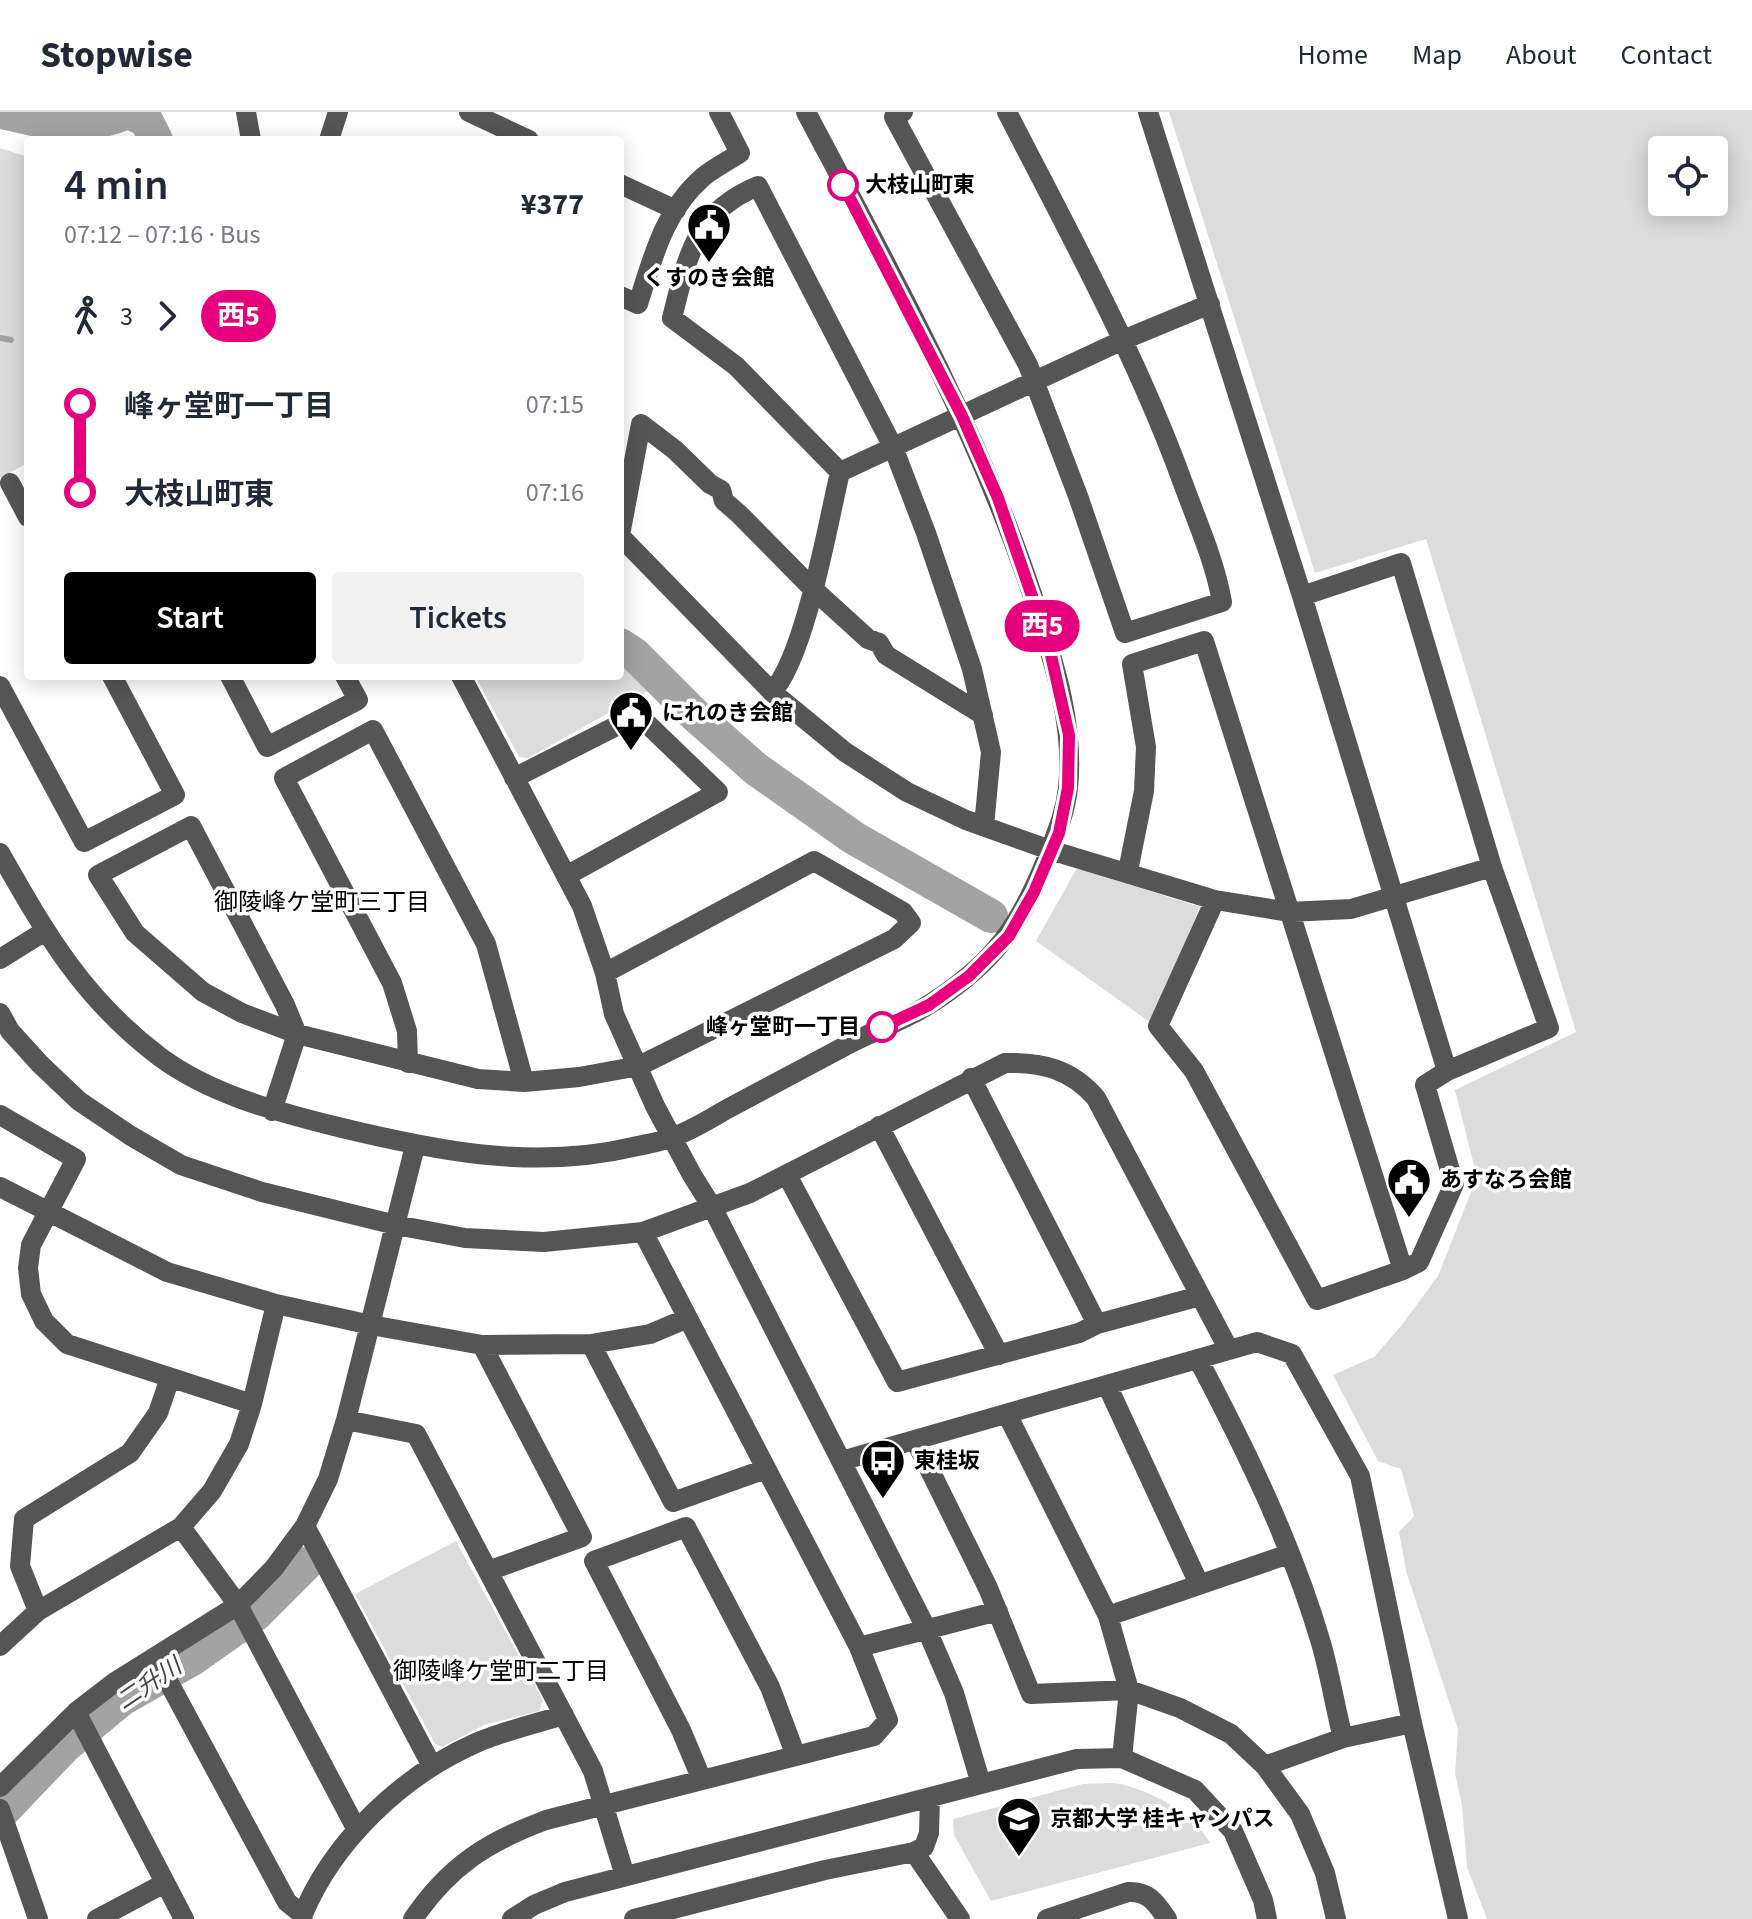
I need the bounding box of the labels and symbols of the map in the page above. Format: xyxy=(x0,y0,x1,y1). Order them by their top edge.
place label: 大枝山町東 xyxy=(865,169,975,201)
marker: 大枝山町東 xyxy=(828,170,858,200)
public building icon: くすのき会館 xyxy=(685,201,733,264)
place label: くすのき会館 xyxy=(643,262,775,294)
line badge: 西5 xyxy=(1006,600,1078,652)
public building icon: にれのき会館 xyxy=(607,689,655,752)
place label: にれのき会館 xyxy=(662,697,793,729)
district label: 御陵峰ケ堂町三丁目 xyxy=(214,885,430,920)
place label: 峰ヶ堂町一丁目 xyxy=(706,1011,860,1043)
marker: 峰ヶ堂町一丁目 xyxy=(867,1012,897,1042)
public building icon: あすなろ会館 xyxy=(1385,1156,1433,1219)
place label: あすなろ会館 xyxy=(1440,1164,1572,1196)
bus stop icon: 東桂坂 xyxy=(859,1437,907,1500)
place label: 東桂坂 xyxy=(914,1445,980,1477)
water label: 二升川 xyxy=(109,1648,191,1719)
district label: 御陵峰ケ堂町二丁目 xyxy=(393,1654,609,1689)
school or university icon: 京都大学 桂キャンパス xyxy=(995,1795,1043,1858)
place label: 京都大学 桂キャンパス xyxy=(1050,1803,1274,1835)

